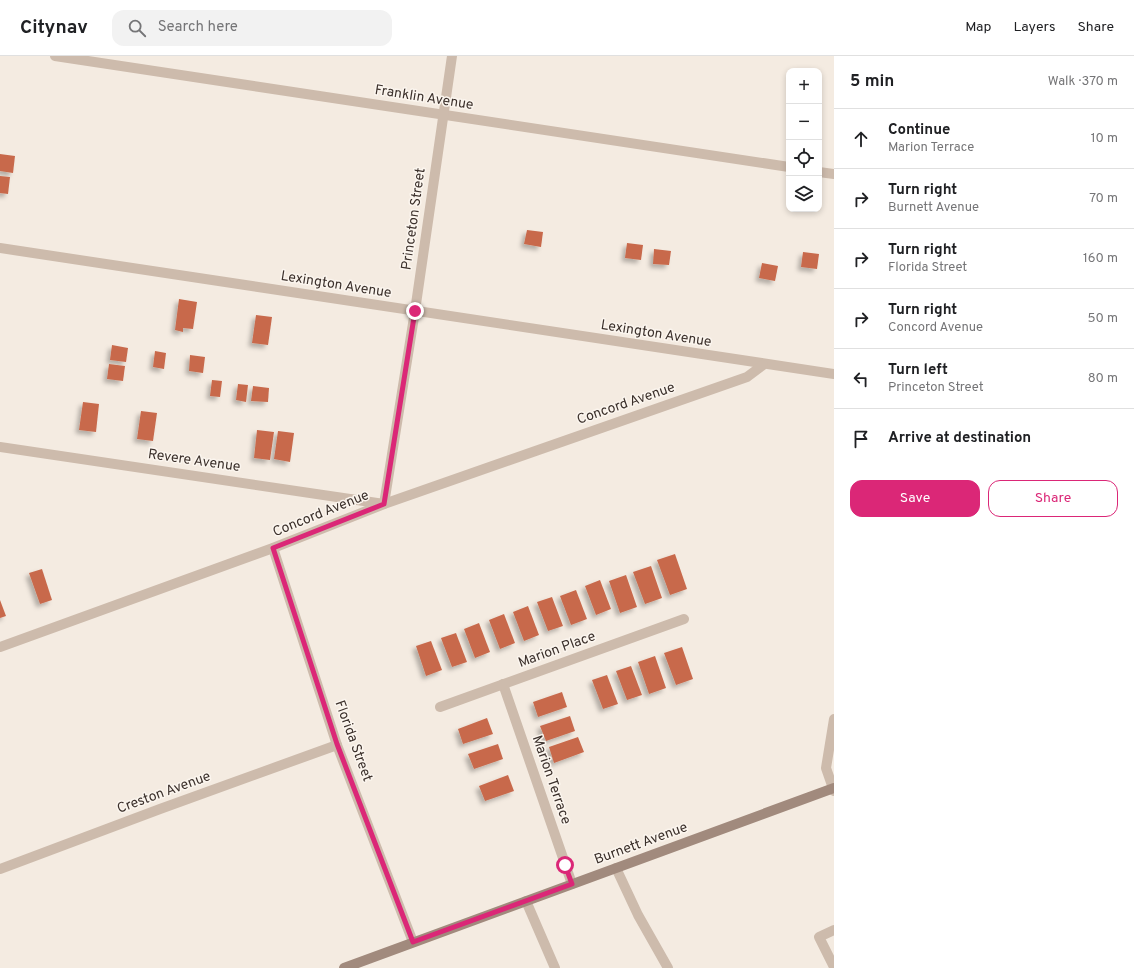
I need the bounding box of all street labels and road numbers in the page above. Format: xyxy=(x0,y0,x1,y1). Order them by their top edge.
street label: Franklin Avenue xyxy=(374,82,474,114)
street label: Princeton Street xyxy=(398,167,430,271)
street label: Lexington Avenue xyxy=(279,268,393,302)
street label: Lexington Avenue xyxy=(599,317,713,351)
street label: Concord Avenue xyxy=(575,379,677,429)
street label: Revere Avenue xyxy=(147,446,241,476)
street label: Concord Avenue xyxy=(270,487,372,541)
street label: Marion Place xyxy=(516,628,598,672)
street label: Florida Street xyxy=(330,698,376,784)
street label: Marion Terrace xyxy=(528,733,574,827)
street label: Creston Avenue xyxy=(115,768,213,818)
street label: Burnett Avenue xyxy=(592,819,690,869)

